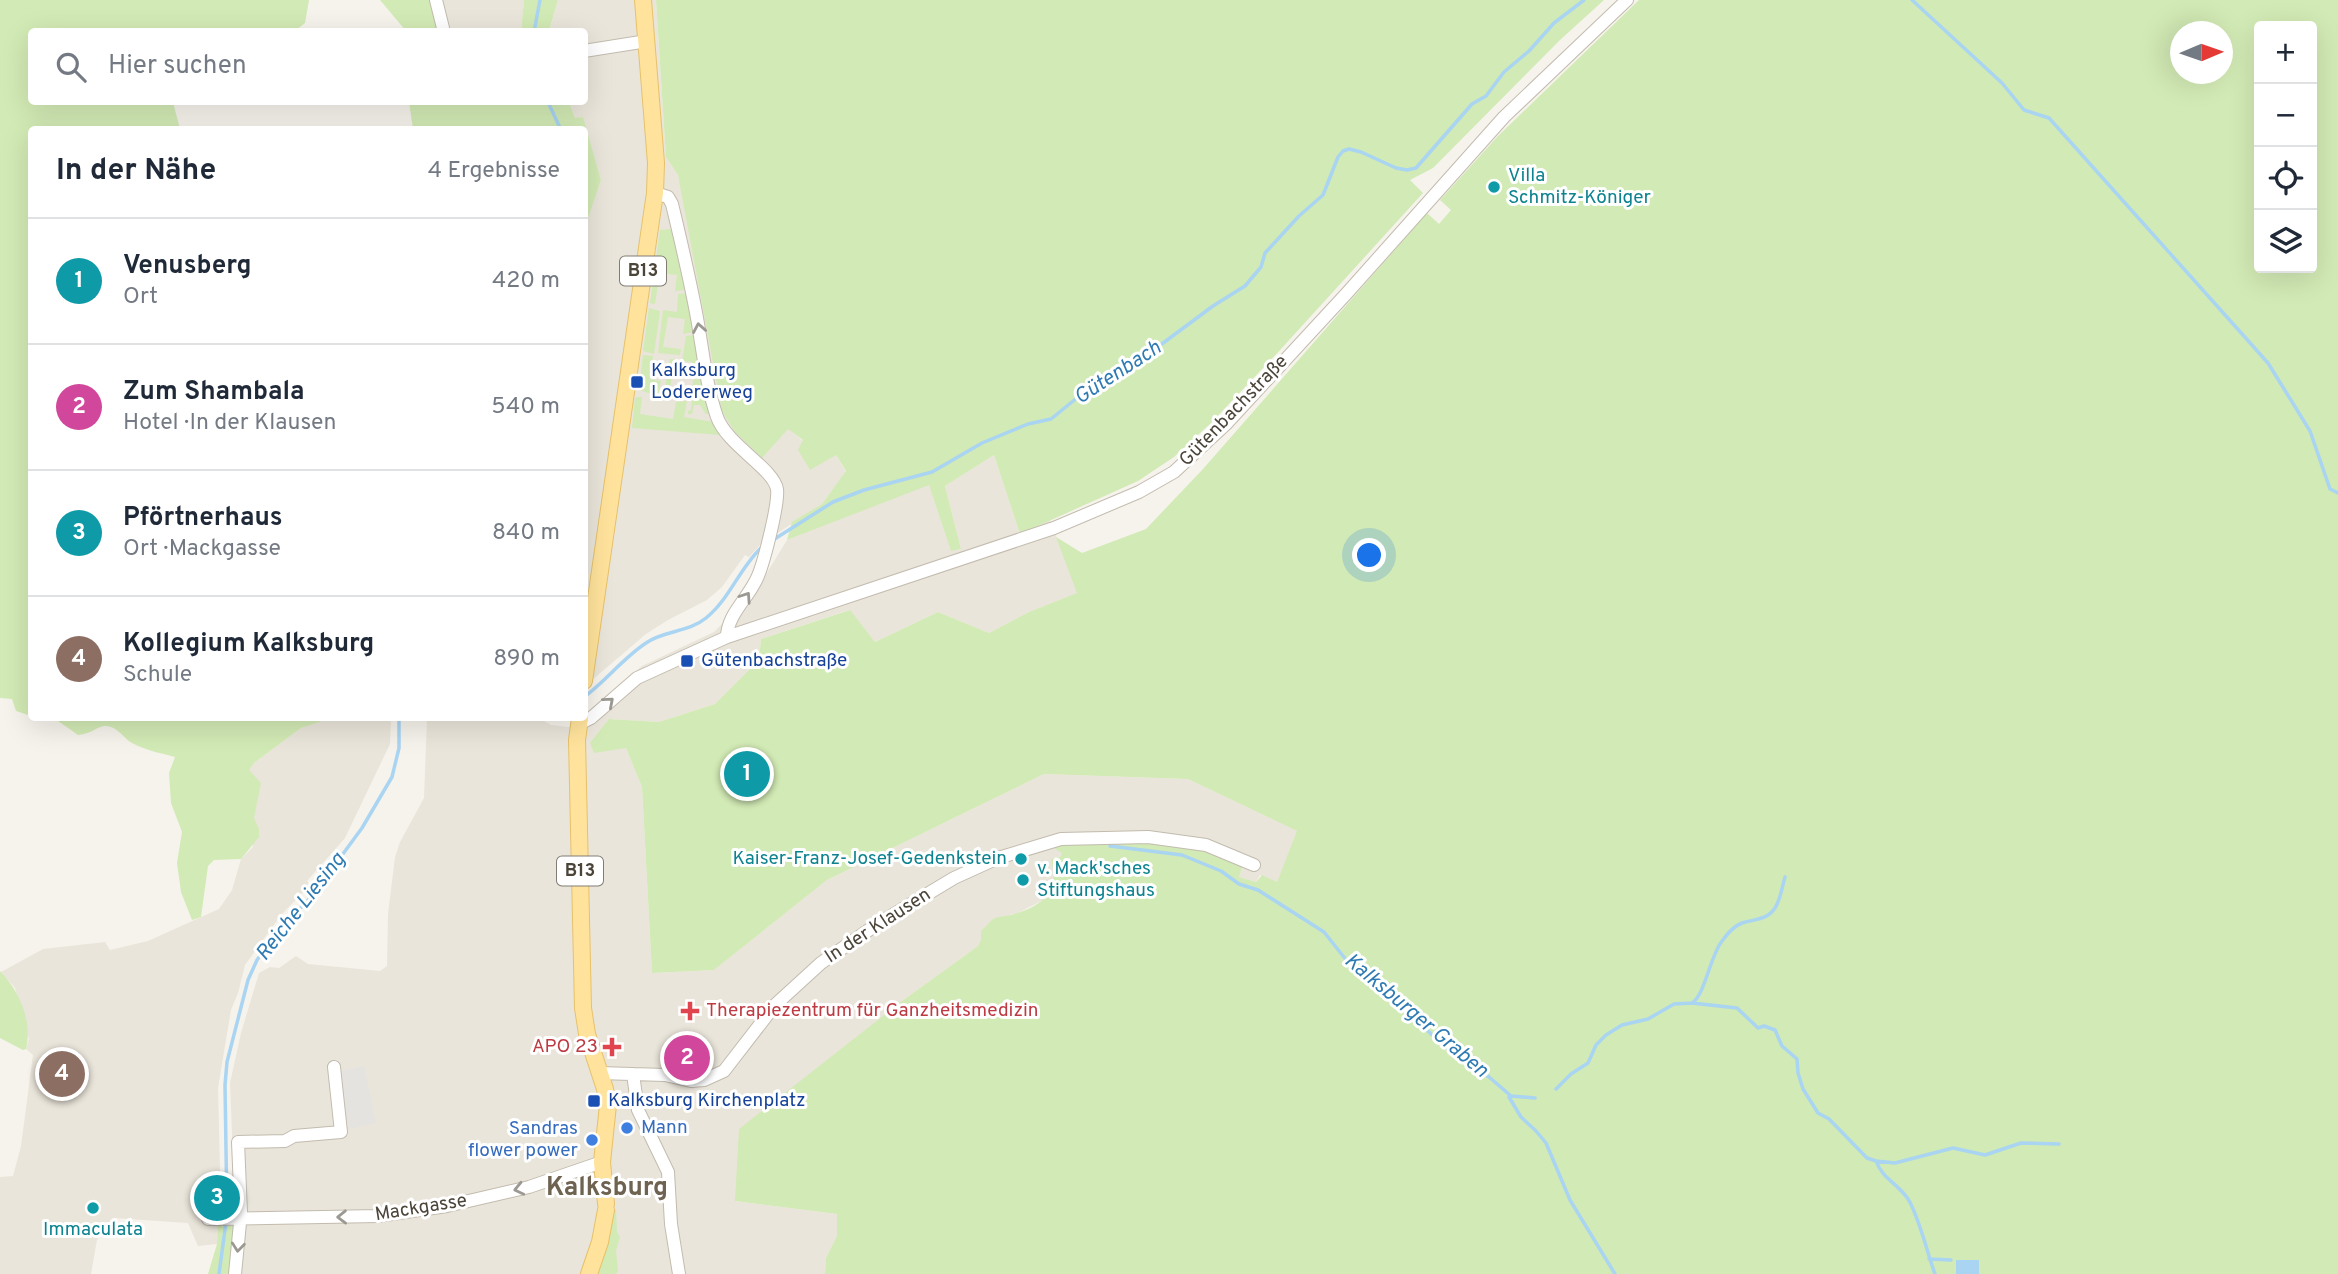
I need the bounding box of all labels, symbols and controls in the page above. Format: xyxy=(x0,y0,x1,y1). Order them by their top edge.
north arrow xyxy=(2170,21,2233,84)
map controls xyxy=(2254,21,2317,273)
button: + xyxy=(2254,21,2317,84)
search box xyxy=(28,28,588,105)
icon: search xyxy=(52,48,90,86)
text: Hier suchen xyxy=(108,50,247,83)
button: − xyxy=(2254,84,2317,147)
button: locate xyxy=(2254,147,2317,210)
text: In der Nähe xyxy=(56,153,216,190)
text: 4 Ergebnisse xyxy=(428,157,560,186)
place label: Villa Schmitz-Königer xyxy=(1508,164,1652,210)
marker: Villa Schmitz-Königer xyxy=(1486,179,1502,195)
button: layers xyxy=(2254,210,2317,273)
text: Venusberg xyxy=(123,250,251,283)
road number: B13 xyxy=(620,256,666,286)
text: 1 xyxy=(74,267,84,296)
text: 420 m xyxy=(492,267,560,296)
text: Ort xyxy=(123,283,158,312)
one-way arrow xyxy=(692,322,707,334)
water label: Gütenbach xyxy=(1069,334,1167,411)
street label: Gütenbachstraße xyxy=(1175,350,1293,472)
place label: Kalksburg Lodererweg xyxy=(651,359,753,405)
marker: Kalksburg Lodererweg xyxy=(629,374,645,390)
text: Zum Shambala xyxy=(123,376,305,409)
text: 2 xyxy=(72,393,86,422)
text: 540 m xyxy=(491,393,560,422)
text: Hotel · In der Klausen xyxy=(123,409,337,438)
text: Pförtnerhaus xyxy=(123,502,283,535)
text: 3 xyxy=(72,519,86,548)
text: 840 m xyxy=(492,519,560,548)
text: Ort · Mackgasse xyxy=(123,535,281,564)
your location xyxy=(1352,538,1386,572)
one-way arrow xyxy=(737,592,750,605)
text: Kollegium Kalksburg xyxy=(123,628,374,661)
text: 4 xyxy=(72,645,86,674)
text: 890 m xyxy=(493,645,560,674)
place label: Gütenbachstraße xyxy=(701,649,847,673)
marker: Gütenbachstraße xyxy=(679,653,695,669)
text: Schule xyxy=(123,661,192,690)
one-way arrow xyxy=(601,698,614,710)
pin: 1 xyxy=(724,748,770,800)
water label: Reiche Liesing xyxy=(250,847,352,967)
place label: Kaiser-Franz-Josef-Gedenkstein xyxy=(733,847,1007,871)
marker: Kaiser-Franz-Josef-Gedenkstein xyxy=(1013,851,1029,867)
road number: B13 xyxy=(557,856,603,886)
place label: v. Mack'sches Stiftungshaus xyxy=(1037,857,1155,903)
marker: v. Mack'sches Stiftungshaus xyxy=(1015,872,1031,888)
street label: In der Klausen xyxy=(821,883,935,969)
water label: Kalksburger Graben xyxy=(1338,948,1494,1085)
place label: Therapiezentrum für Ganzheitsmedizin xyxy=(706,999,1039,1023)
marker: Therapiezentrum für Ganzheitsmedizin xyxy=(680,1001,700,1021)
pin: 2 xyxy=(664,1032,710,1084)
place label: APO 23 xyxy=(532,1035,598,1059)
marker: APO 23 xyxy=(604,1039,620,1055)
pin: 4 xyxy=(39,1048,85,1100)
place label: Kalksburg Kirchenplatz xyxy=(608,1089,806,1113)
marker: Kalksburg Kirchenplatz xyxy=(586,1093,602,1109)
place label: Mann xyxy=(641,1116,688,1140)
place label: Sandras flower power xyxy=(468,1117,579,1163)
marker: Mann xyxy=(619,1120,635,1136)
marker: Sandras flower power xyxy=(584,1132,600,1148)
pin: 3 xyxy=(194,1172,240,1224)
district label: Kalksburg xyxy=(546,1172,668,1205)
one-way arrow xyxy=(513,1181,525,1196)
street label: Mackgasse xyxy=(373,1189,469,1227)
marker: Immaculata xyxy=(85,1200,101,1216)
one-way arrow xyxy=(336,1209,347,1225)
place label: Immaculata xyxy=(43,1218,143,1242)
one-way arrow xyxy=(231,1241,246,1252)

